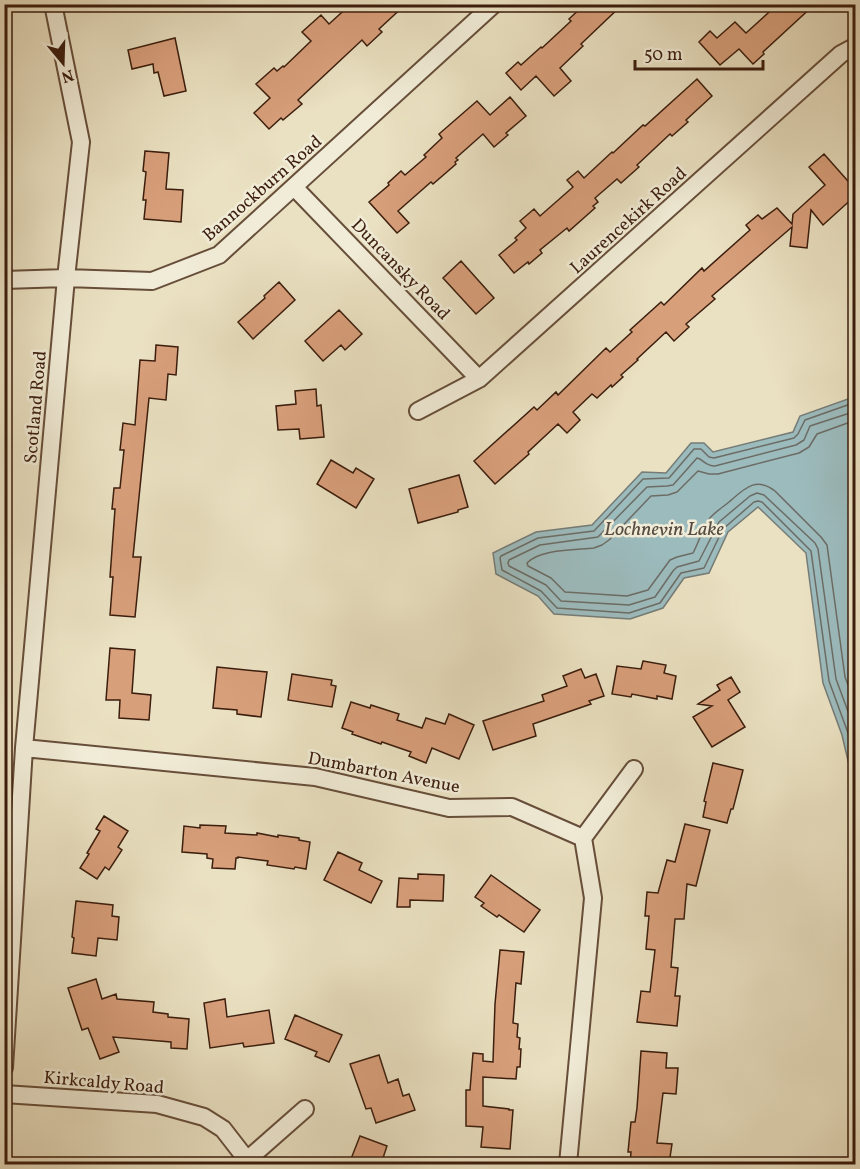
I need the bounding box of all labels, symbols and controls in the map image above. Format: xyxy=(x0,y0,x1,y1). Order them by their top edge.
north arrow xyxy=(33,33,93,93)
scale bar xyxy=(635,33,762,71)
text: 50 m xyxy=(644,43,683,68)
text: N xyxy=(58,63,76,88)
street label: Bannockburn Road xyxy=(198,130,328,248)
street label: Laurencekirk Road xyxy=(565,162,693,280)
street label: Duncansky Road xyxy=(345,214,455,326)
street label: Scotland Road xyxy=(19,350,54,465)
water label: Lochnevin Lake xyxy=(604,516,725,544)
street label: Dumbarton Avenue xyxy=(305,746,462,800)
street label: Kirkcaldy Road xyxy=(43,1066,165,1101)

